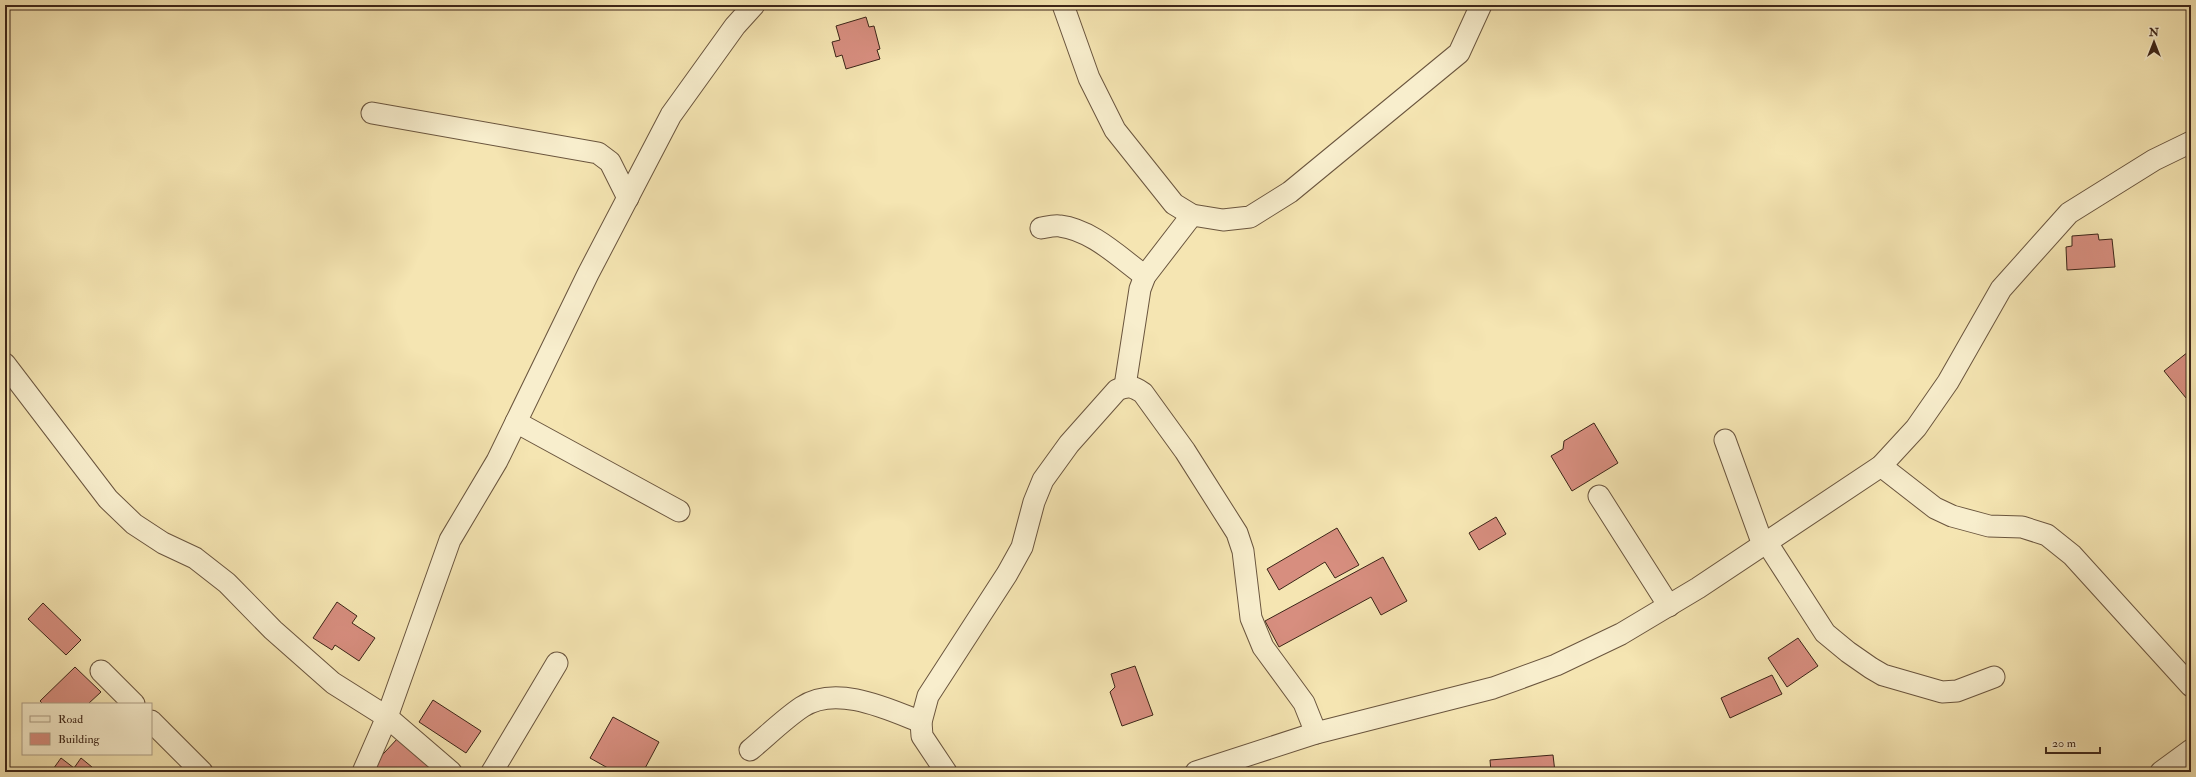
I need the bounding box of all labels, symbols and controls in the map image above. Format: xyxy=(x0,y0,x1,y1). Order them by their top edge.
north arrow xyxy=(2134,22,2174,62)
text: N xyxy=(2148,26,2160,39)
legend xyxy=(22,703,152,755)
text: Road xyxy=(58,712,83,727)
scale bar xyxy=(2046,729,2100,755)
text: Building xyxy=(58,732,101,747)
text: 20 m xyxy=(2052,736,2077,751)

